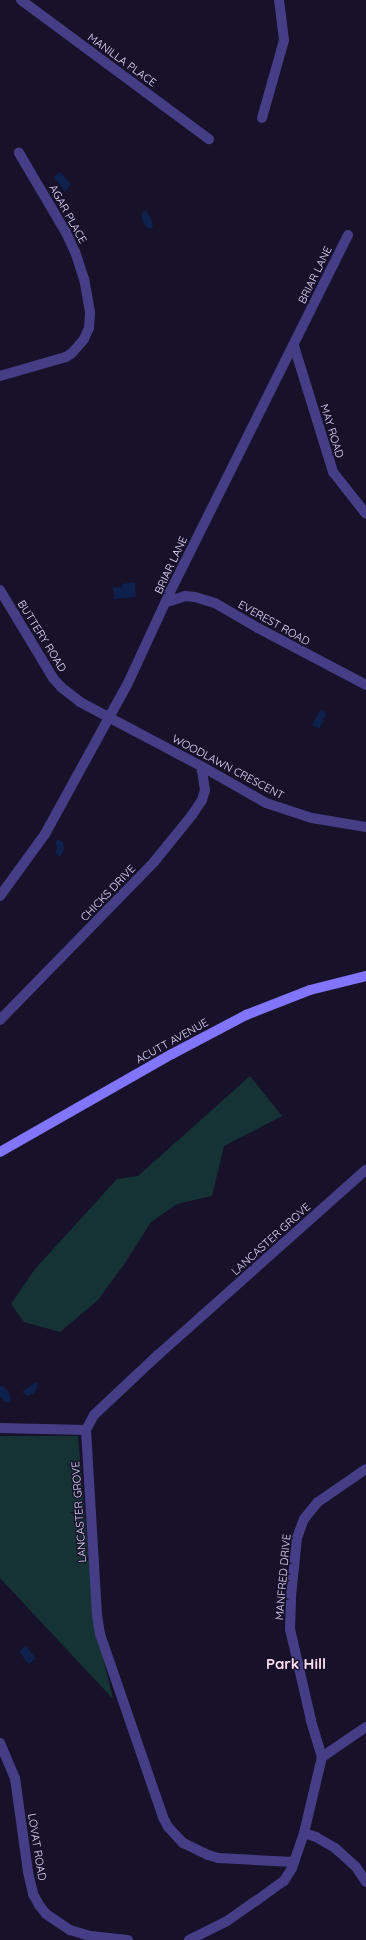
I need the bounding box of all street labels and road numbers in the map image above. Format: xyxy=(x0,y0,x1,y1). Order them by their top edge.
street label: MANILLA PLACE xyxy=(85,31,159,89)
street label: AGAR PLACE xyxy=(46,182,90,246)
street label: BRIAR LANE xyxy=(295,244,335,306)
street label: MAY ROAD xyxy=(318,403,346,459)
street label: BRIAR LANE xyxy=(152,534,190,596)
street label: BUTTERY ROAD xyxy=(15,598,69,674)
street label: EVEREST ROAD xyxy=(236,598,312,648)
street label: WOODLAWN CRESCENT xyxy=(170,732,286,802)
street label: CHICKS DRIVE xyxy=(78,862,138,924)
street label: ACUTT AVENUE xyxy=(134,1016,210,1066)
street label: LANCASTER GROVE xyxy=(229,1200,313,1278)
street label: LANCASTER GROVE xyxy=(69,1461,89,1563)
street label: MANFRED DRIVE xyxy=(273,1533,293,1621)
street label: LOVAT ROAD xyxy=(25,1812,49,1882)

